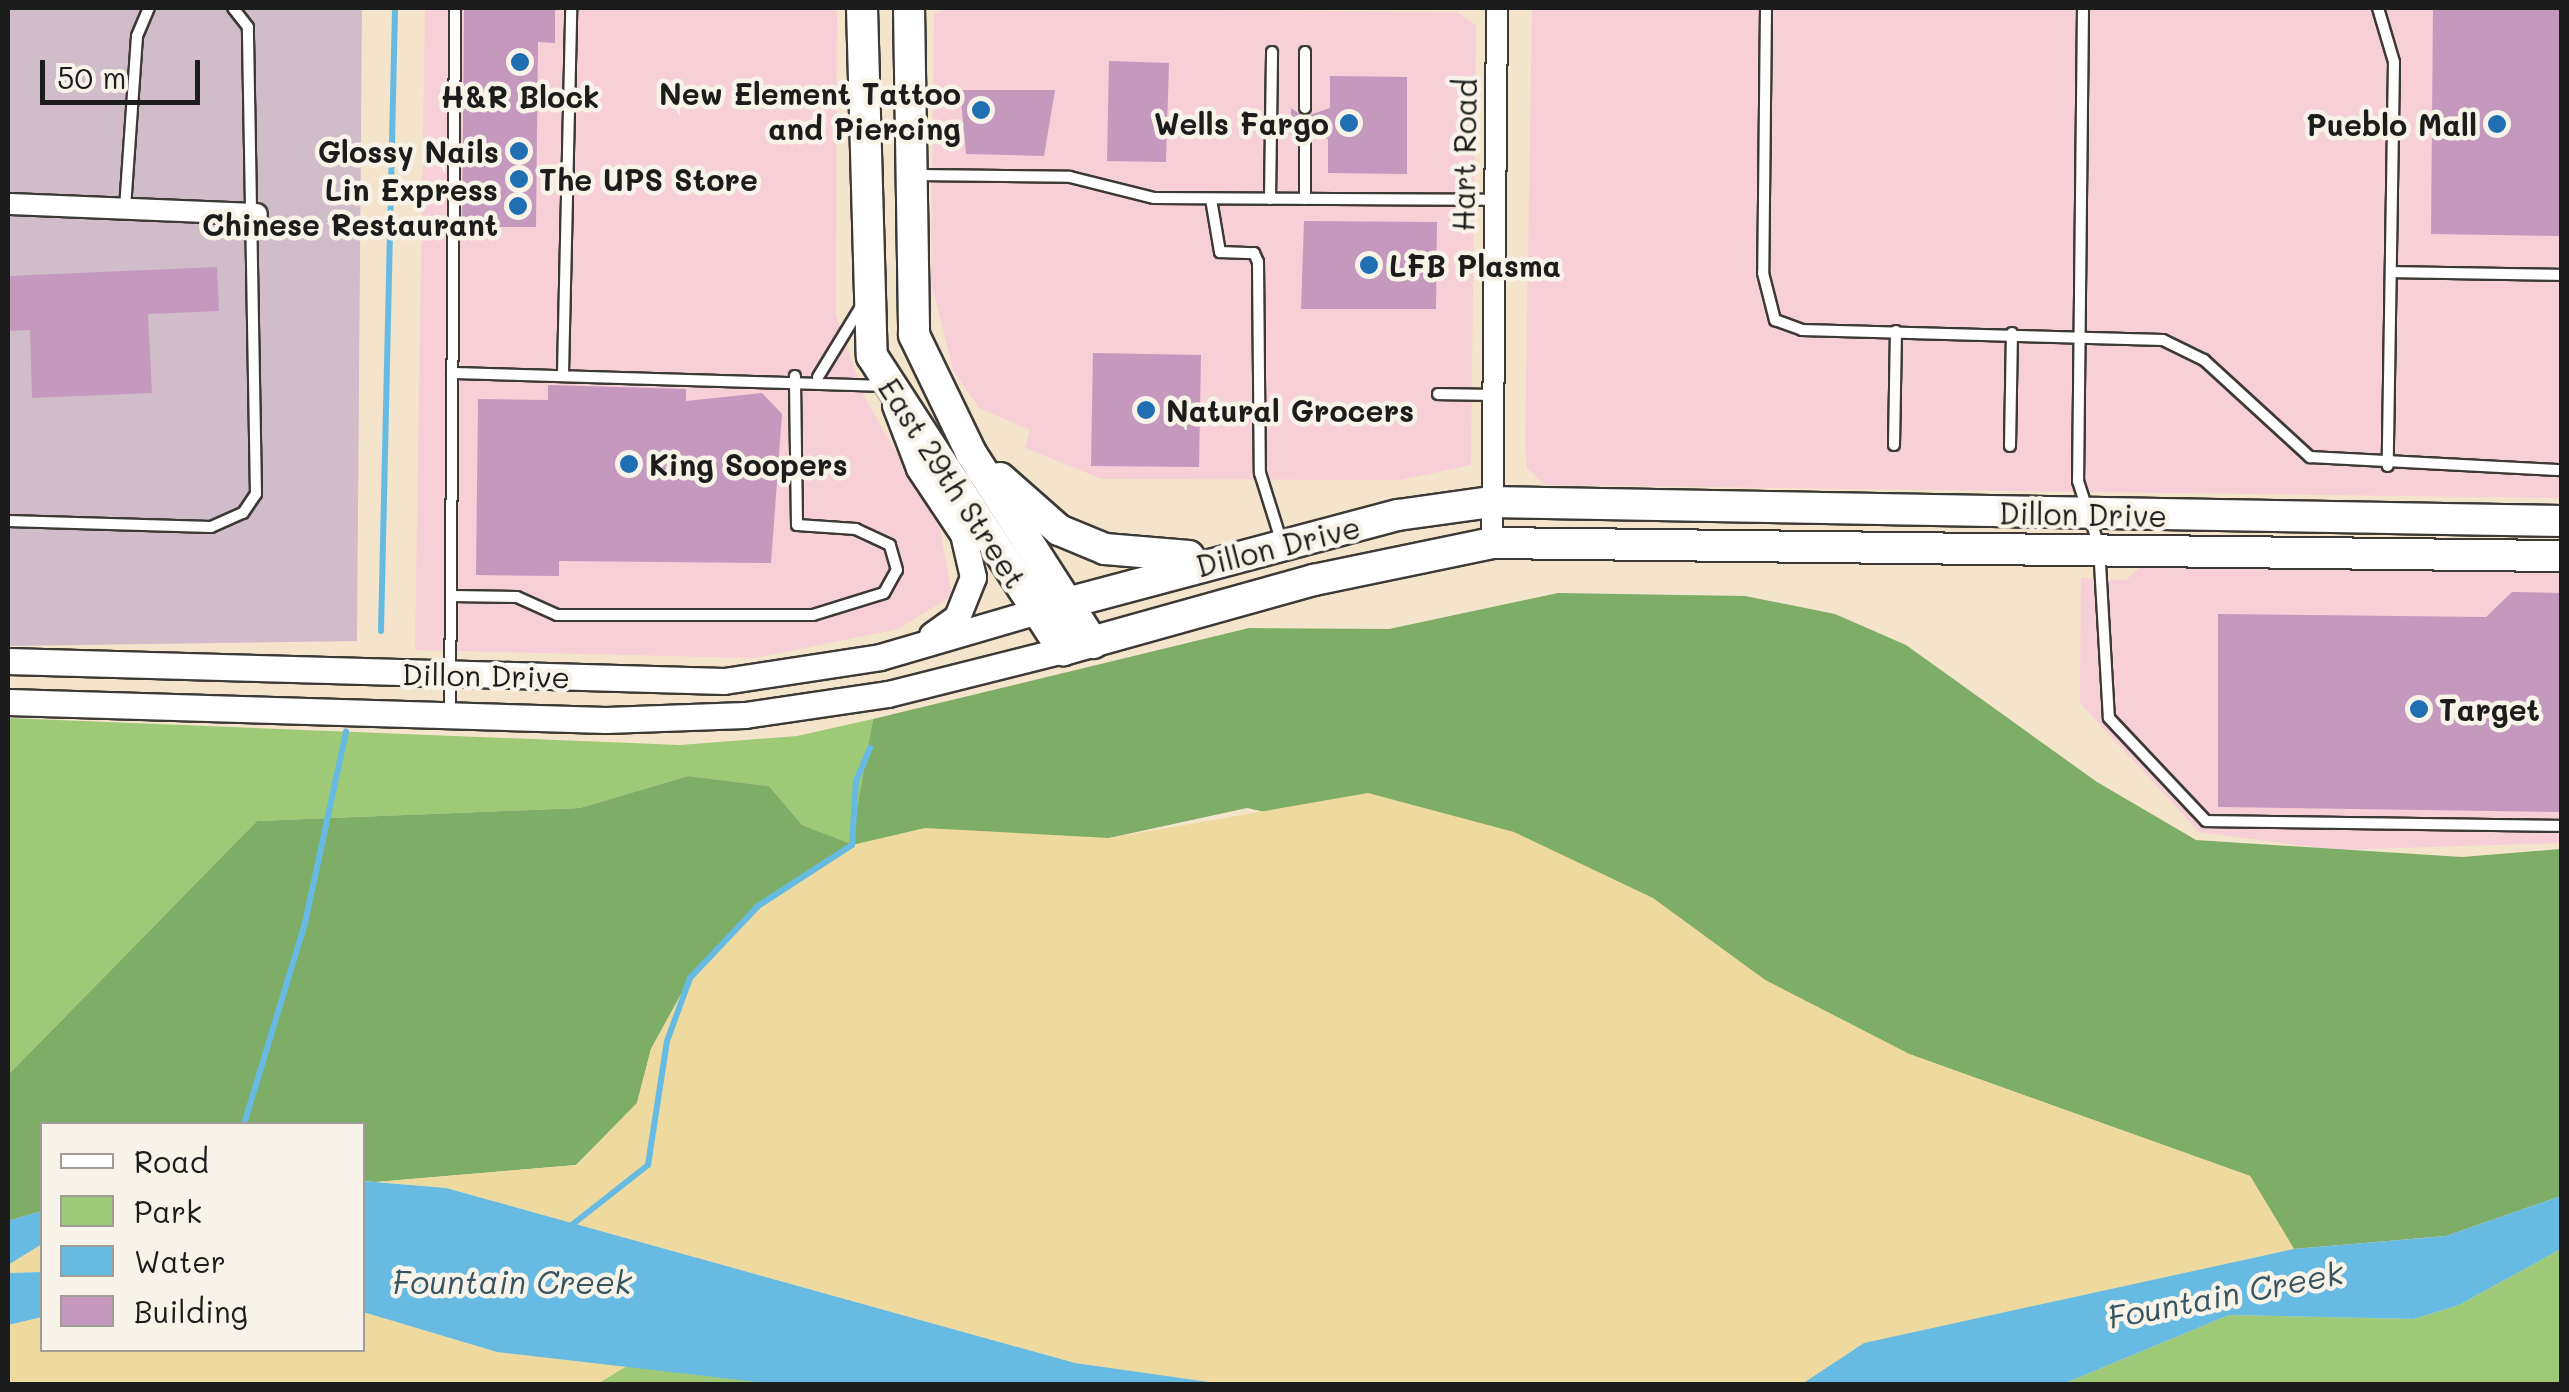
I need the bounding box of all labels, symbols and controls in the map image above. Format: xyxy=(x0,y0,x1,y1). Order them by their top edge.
scale bar xyxy=(45,40,205,102)
marker: H&R Block xyxy=(509,51,531,73)
text: 50 m xyxy=(57,57,127,97)
place label: New Element Tattoo and Piercing xyxy=(659,75,961,146)
place label: H&R Block xyxy=(441,78,599,114)
street label: Hart Road xyxy=(1445,78,1483,232)
marker: New Element Tattoo and Piercing xyxy=(970,99,992,121)
place label: Wells Fargo xyxy=(1154,105,1329,141)
place label: Pueblo Mall xyxy=(2306,106,2477,142)
marker: Wells Fargo xyxy=(1338,112,1360,134)
marker: Pueblo Mall xyxy=(2486,113,2508,135)
place label: Glossy Nails xyxy=(318,133,499,169)
marker: Glossy Nails xyxy=(508,140,530,162)
place label: The UPS Store xyxy=(539,161,758,197)
marker: The UPS Store xyxy=(508,168,530,190)
place label: Lin Express Chinese Restaurant xyxy=(202,171,498,242)
marker: Lin Express Chinese Restaurant xyxy=(507,195,529,217)
place label: LFB Plasma xyxy=(1389,247,1561,283)
marker: LFB Plasma xyxy=(1358,254,1380,276)
street label: East 29th Street xyxy=(872,371,1034,595)
place label: Natural Grocers xyxy=(1166,392,1414,428)
marker: Natural Grocers xyxy=(1135,399,1157,421)
place label: King Soopers xyxy=(649,446,848,482)
marker: King Soopers xyxy=(618,453,640,475)
street label: Dillon Drive xyxy=(1999,495,2167,533)
street label: Dillon Drive xyxy=(1192,508,1364,584)
street label: Dillon Drive xyxy=(402,656,570,694)
place label: Target xyxy=(2439,691,2540,727)
marker: Target xyxy=(2408,698,2430,720)
legend xyxy=(40,1122,365,1352)
text: Road xyxy=(134,1141,209,1181)
text: Park xyxy=(134,1191,202,1231)
text: Water xyxy=(134,1241,226,1281)
water label: Fountain Creek xyxy=(2104,1252,2346,1336)
water label: Fountain Creek xyxy=(392,1262,632,1300)
text: Building xyxy=(134,1291,248,1331)

